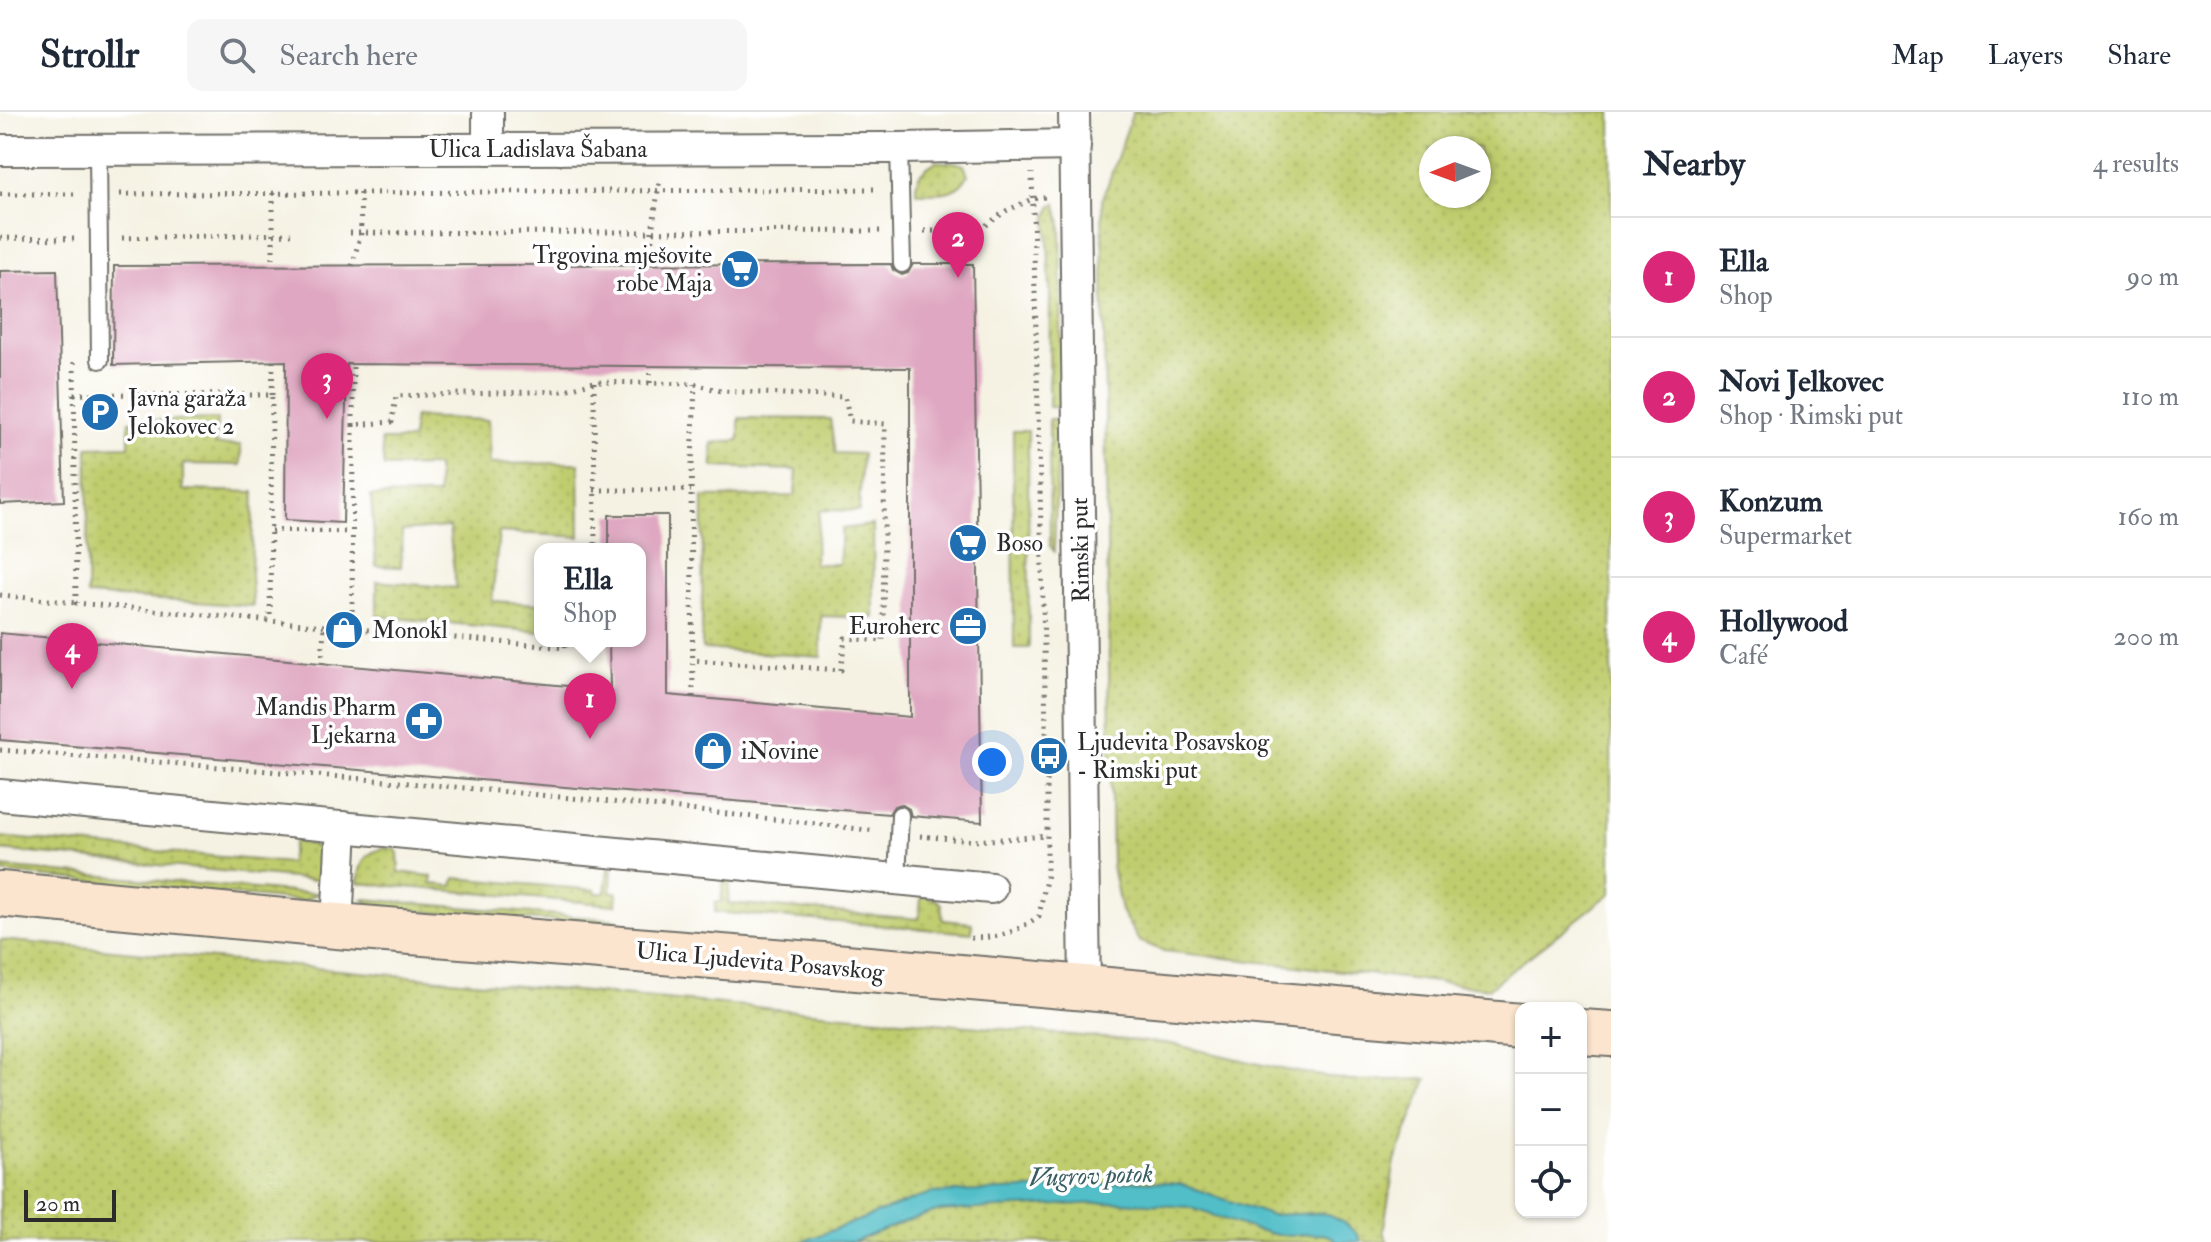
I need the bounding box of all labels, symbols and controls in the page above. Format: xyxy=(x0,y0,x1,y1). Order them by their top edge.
search box xyxy=(187,19,747,91)
text: Strollr xyxy=(40,31,139,79)
icon: search xyxy=(215,33,259,77)
text: Search here xyxy=(279,37,418,74)
text: Map xyxy=(1891,38,1944,73)
text: Layers xyxy=(1988,38,2063,73)
text: Share xyxy=(2107,38,2171,73)
street label: Ulica Ladislava Šabana xyxy=(429,133,648,165)
north arrow xyxy=(1419,136,1491,208)
text: Nearby xyxy=(1643,143,1745,186)
text: 4 results xyxy=(2093,148,2179,180)
pin: 2 xyxy=(932,212,984,278)
place label: Trgovina mješovite robe Maja xyxy=(533,240,713,299)
text: Ella xyxy=(1719,243,1768,280)
supermarket icon: Trgovina mješovite robe Maja xyxy=(719,248,761,290)
text: 1 xyxy=(1664,261,1674,293)
text: 90 m xyxy=(2127,261,2179,293)
text: Shop xyxy=(1719,280,1773,312)
pin: 3 xyxy=(301,353,353,419)
text: Novi Jelkovec xyxy=(1719,363,1884,400)
text: 2 xyxy=(1662,381,1676,413)
text: 110 m xyxy=(2122,381,2179,413)
place label: Javna garaža Jelokovec 2 xyxy=(127,383,247,442)
parking icon: Javna garaža Jelokovec 2 xyxy=(79,391,121,433)
text: Shop · Rimski put xyxy=(1719,400,1903,432)
text: Konzum xyxy=(1719,483,1823,520)
street label: Rimski put xyxy=(1064,497,1097,603)
text: 3 xyxy=(1664,501,1674,533)
text: 160 m xyxy=(2118,501,2179,533)
text: Supermarket xyxy=(1719,520,1852,552)
supermarket icon: Boso xyxy=(947,522,989,564)
place label: Boso xyxy=(996,528,1043,559)
popup xyxy=(534,543,646,647)
text: Ella xyxy=(563,561,612,598)
text: Shop xyxy=(563,598,617,630)
text: Hollywood xyxy=(1719,603,1848,640)
office icon: Euroherc xyxy=(947,605,989,647)
shop icon: Monokl xyxy=(323,609,365,651)
place label: Euroherc xyxy=(849,611,940,642)
place label: Monokl xyxy=(372,615,448,646)
text: 4 xyxy=(1662,621,1676,653)
text: 200 m xyxy=(2114,621,2179,653)
pin: 4 xyxy=(46,623,98,689)
text: Café xyxy=(1719,640,1768,672)
pin: 1 xyxy=(564,673,616,739)
place label: Mandis Pharm Ljekarna xyxy=(255,692,397,751)
pharmacy icon: Mandis Pharm Ljekarna xyxy=(403,700,445,742)
place label: Ljudevita Posavskog - Rimski put xyxy=(1077,727,1270,786)
shop icon: iNovine xyxy=(692,730,734,772)
bus stop icon: Ljudevita Posavskog - Rimski put xyxy=(1028,735,1070,777)
place label: iNovine xyxy=(741,736,819,767)
your location xyxy=(972,742,1012,782)
street label: Ulica Ljudevita Posavskog xyxy=(634,935,887,988)
map controls xyxy=(1515,1002,1587,1218)
button: + xyxy=(1515,1002,1587,1074)
button: − xyxy=(1515,1074,1587,1146)
button: locate xyxy=(1515,1146,1587,1218)
water label: Vugrov potok xyxy=(1028,1158,1154,1194)
scale bar xyxy=(24,1186,116,1222)
text: 20 m xyxy=(36,1190,80,1218)

